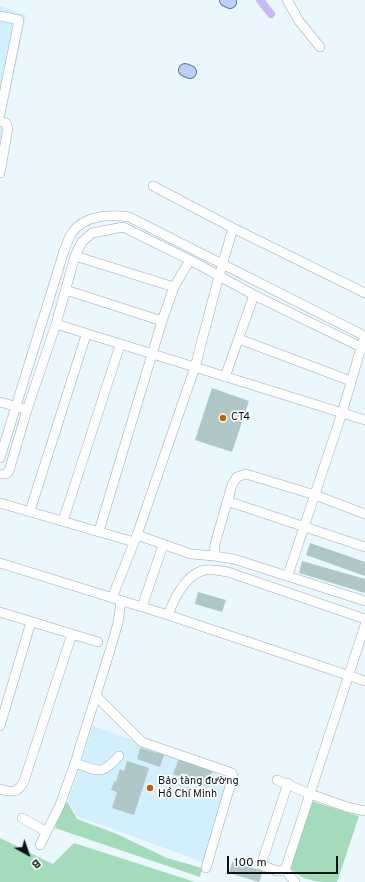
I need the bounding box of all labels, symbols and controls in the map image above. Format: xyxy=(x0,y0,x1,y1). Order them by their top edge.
place label: CT4 xyxy=(231,411,250,425)
marker: CT4 xyxy=(218,413,228,423)
place label: Bảo tàng đường Hồ Chí Minh xyxy=(158,775,239,801)
marker: Bảo tàng đường Hồ Chí Minh xyxy=(145,783,155,793)
north arrow xyxy=(8,834,48,874)
scale bar xyxy=(229,848,340,874)
text: B xyxy=(28,855,43,871)
text: 100 m xyxy=(234,855,267,871)

